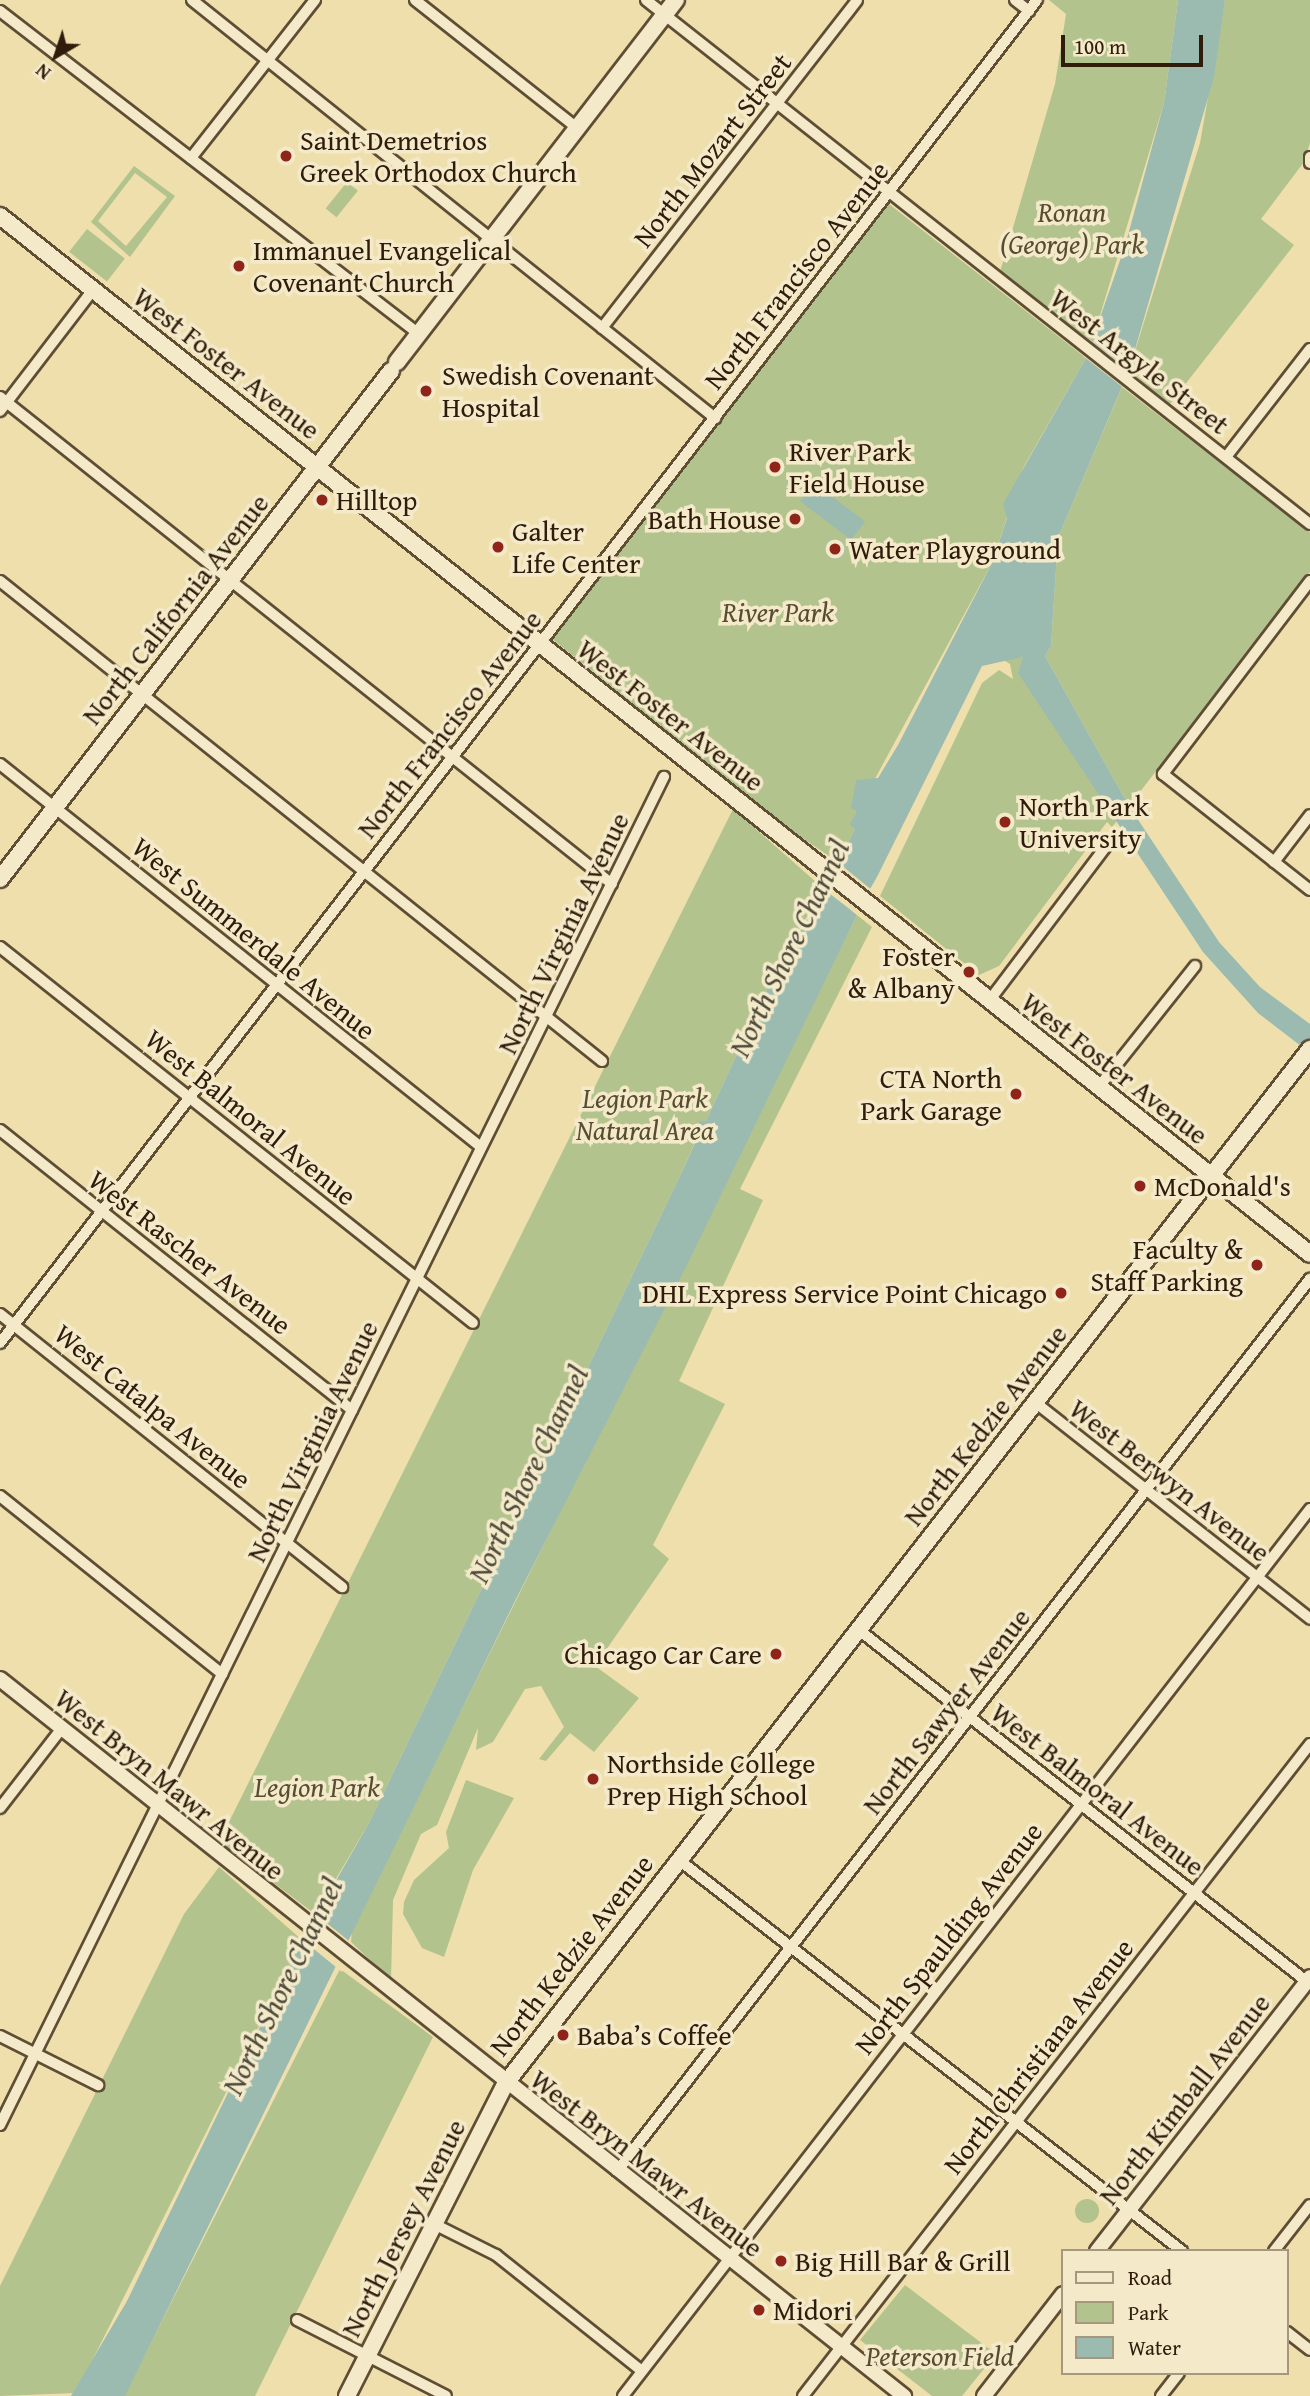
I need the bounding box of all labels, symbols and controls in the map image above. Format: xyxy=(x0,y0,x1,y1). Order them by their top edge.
north arrow xyxy=(21,21,91,91)
scale bar xyxy=(1065,21,1207,65)
text: 100 m xyxy=(1074,31,1126,62)
street label: North Mozart Street xyxy=(626,46,798,254)
text: N xyxy=(29,57,57,87)
place label: Saint Demetrios Greek Orthodox Church xyxy=(300,123,577,189)
marker: Saint Demetrios Greek Orthodox Church xyxy=(278,148,294,164)
street label: North Francisco Avenue xyxy=(697,154,895,396)
park label: Ronan (George) Park xyxy=(1000,195,1144,261)
place label: Immanuel Evangelical Covenant Church xyxy=(253,233,511,299)
marker: Immanuel Evangelical Covenant Church xyxy=(231,258,247,274)
street label: West Foster Avenue xyxy=(127,280,327,446)
street label: West Argyle Street xyxy=(1044,281,1236,441)
place label: Swedish Covenant Hospital xyxy=(442,358,654,424)
marker: Swedish Covenant Hospital xyxy=(416,381,436,401)
place label: River Park Field House xyxy=(789,434,925,500)
marker: River Park Field House xyxy=(767,459,783,475)
place label: Hilltop xyxy=(336,483,417,517)
street label: North California Avenue xyxy=(74,487,276,731)
marker: Hilltop xyxy=(314,492,330,508)
place label: Bath House xyxy=(648,502,781,536)
marker: Bath House xyxy=(787,511,803,527)
place label: Galter Life Center xyxy=(512,514,640,580)
place label: Water Playground xyxy=(849,532,1061,566)
marker: Galter Life Center xyxy=(490,539,506,555)
marker: Water Playground xyxy=(827,541,843,557)
park label: River Park xyxy=(722,595,834,629)
street label: North Francisco Avenue xyxy=(350,603,548,845)
street label: West Foster Avenue xyxy=(571,632,771,798)
place label: North Park University xyxy=(1019,789,1149,855)
street label: North Virginia Avenue xyxy=(490,807,636,1059)
marker: North Park University xyxy=(997,814,1013,830)
street label: West Summerdale Avenue xyxy=(126,829,382,1047)
water label: North Shore Channel xyxy=(721,834,857,1062)
place label: Foster & Albany xyxy=(848,939,955,1005)
marker: Foster & Albany xyxy=(961,964,977,980)
street label: West Foster Avenue xyxy=(1015,985,1215,1151)
street label: West Balmoral Avenue xyxy=(139,1022,363,1212)
place label: CTA North Park Garage xyxy=(860,1061,1002,1127)
park label: Legion Park Natural Area xyxy=(576,1081,714,1147)
marker: CTA North Park Garage xyxy=(1008,1086,1024,1102)
street label: West Rascher Avenue xyxy=(82,1162,298,1342)
place label: McDonald's xyxy=(1154,1169,1291,1203)
marker: McDonald's xyxy=(1132,1178,1148,1194)
place label: Faculty & Staff Parking xyxy=(1091,1232,1243,1298)
marker: Faculty & Staff Parking xyxy=(1249,1257,1265,1273)
place label: DHL Express Service Point Chicago xyxy=(642,1276,1047,1310)
marker: DHL Express Service Point Chicago xyxy=(1053,1285,1069,1301)
street label: North Virginia Avenue xyxy=(239,1315,385,1567)
street label: West Catalpa Avenue xyxy=(48,1316,258,1496)
street label: North Kedzie Avenue xyxy=(896,1318,1074,1532)
water label: North Shore Channel xyxy=(460,1360,596,1588)
street label: West Berwyn Avenue xyxy=(1063,1391,1277,1569)
street label: North Sawyer Avenue xyxy=(855,1601,1037,1821)
place label: Chicago Car Care xyxy=(564,1637,762,1671)
marker: Chicago Car Care xyxy=(768,1646,784,1662)
street label: West Bryn Mawr Avenue xyxy=(48,1681,292,1887)
street label: West Balmoral Avenue xyxy=(985,1695,1211,1883)
place label: Northside College Prep High School xyxy=(607,1746,815,1812)
park label: Legion Park xyxy=(254,1770,380,1804)
marker: Northside College Prep High School xyxy=(585,1771,601,1787)
street label: North Spaulding Avenue xyxy=(847,1815,1049,2061)
street label: North Kedzie Avenue xyxy=(482,1848,660,2062)
water label: North Shore Channel xyxy=(214,1872,350,2100)
street label: North Christiana Avenue xyxy=(936,1932,1140,2180)
street label: North Kimball Avenue xyxy=(1091,1987,1277,2211)
place label: Baba’s Coffee xyxy=(577,2018,732,2052)
marker: Baba’s Coffee xyxy=(555,2027,571,2043)
street label: West Bryn Mawr Avenue xyxy=(524,2062,770,2264)
street label: North Jersey Avenue xyxy=(334,2114,472,2342)
place label: Big Hill Bar & Grill xyxy=(795,2244,1011,2278)
legend xyxy=(1062,2249,1289,2375)
marker: Big Hill Bar & Grill xyxy=(773,2253,789,2269)
text: Road xyxy=(1128,2262,1172,2293)
place label: Midori xyxy=(773,2293,852,2327)
text: Park xyxy=(1128,2297,1169,2328)
marker: Midori xyxy=(751,2302,767,2318)
text: Water xyxy=(1128,2332,1181,2363)
park label: Peterson Field xyxy=(866,2339,1014,2373)

